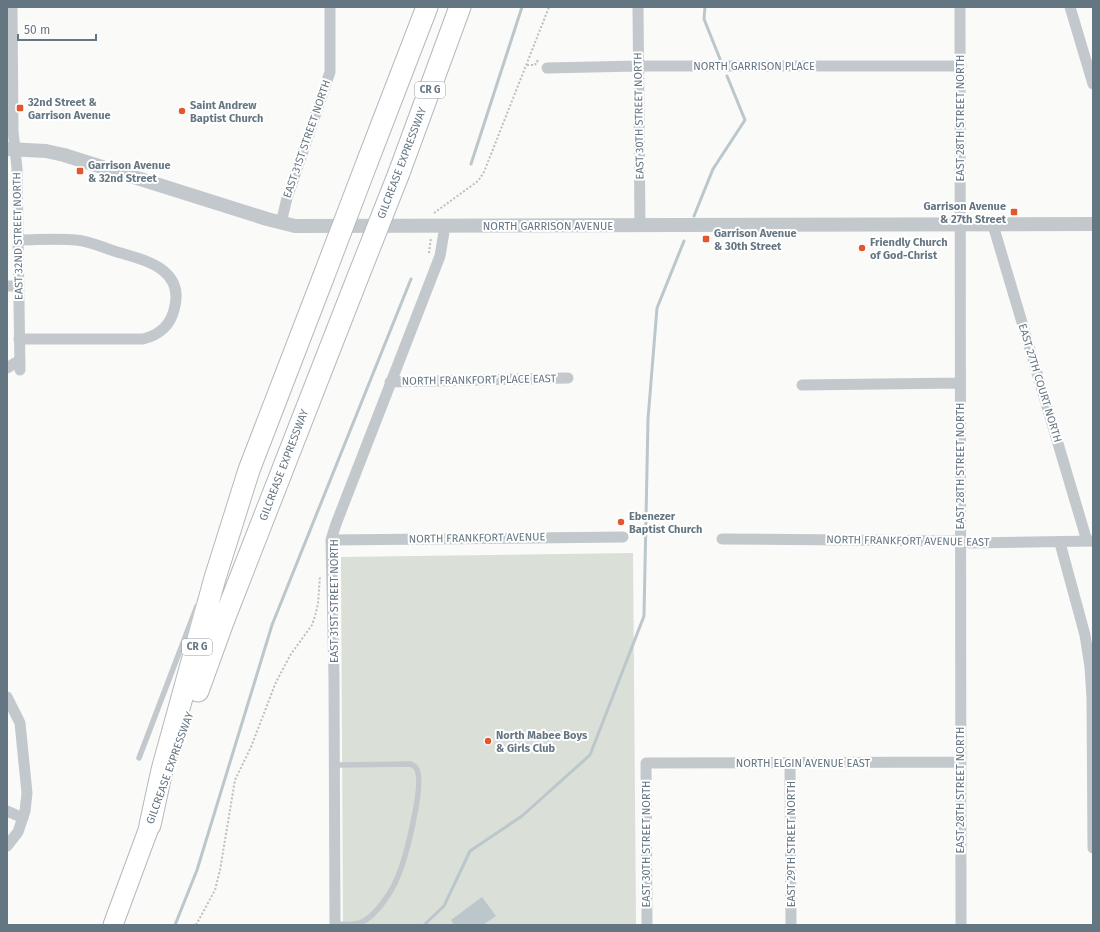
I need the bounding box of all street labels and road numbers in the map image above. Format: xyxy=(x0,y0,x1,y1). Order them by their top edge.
street label: EAST 30TH STREET NORTH xyxy=(631,52,647,180)
street label: EAST 28TH STREET NORTH xyxy=(954,54,967,182)
street label: NORTH GARRISON PLACE xyxy=(693,60,815,73)
street label: EAST 31ST STREET NORTH xyxy=(281,78,333,200)
road number: CR G xyxy=(415,82,445,98)
street label: GILCREASE EXPRESSWAY xyxy=(375,105,429,221)
street label: EAST 32ND STREET NORTH xyxy=(10,172,26,300)
street label: NORTH GARRISON AVENUE xyxy=(483,220,613,233)
street label: EAST 27TH COURT NORTH xyxy=(1016,322,1064,444)
street label: NORTH FRANKFORT PLACE EAST xyxy=(402,372,557,388)
street label: EAST 28TH STREET NORTH xyxy=(954,402,967,530)
street label: GILCREASE EXPRESSWAY xyxy=(257,407,311,523)
street label: NORTH FRANKFORT AVENUE xyxy=(409,530,546,546)
street label: NORTH FRANKFORT AVENUE EAST xyxy=(826,533,990,549)
street label: EAST 31ST STREET NORTH xyxy=(328,539,341,663)
road number: CR G xyxy=(182,639,212,655)
street label: GILCREASE EXPRESSWAY xyxy=(144,710,196,826)
street label: EAST 28TH STREET NORTH xyxy=(954,726,967,854)
street label: NORTH ELGIN AVENUE EAST xyxy=(736,757,871,770)
street label: EAST 30TH STREET NORTH xyxy=(640,780,653,908)
street label: EAST 29TH STREET NORTH xyxy=(785,781,798,907)

